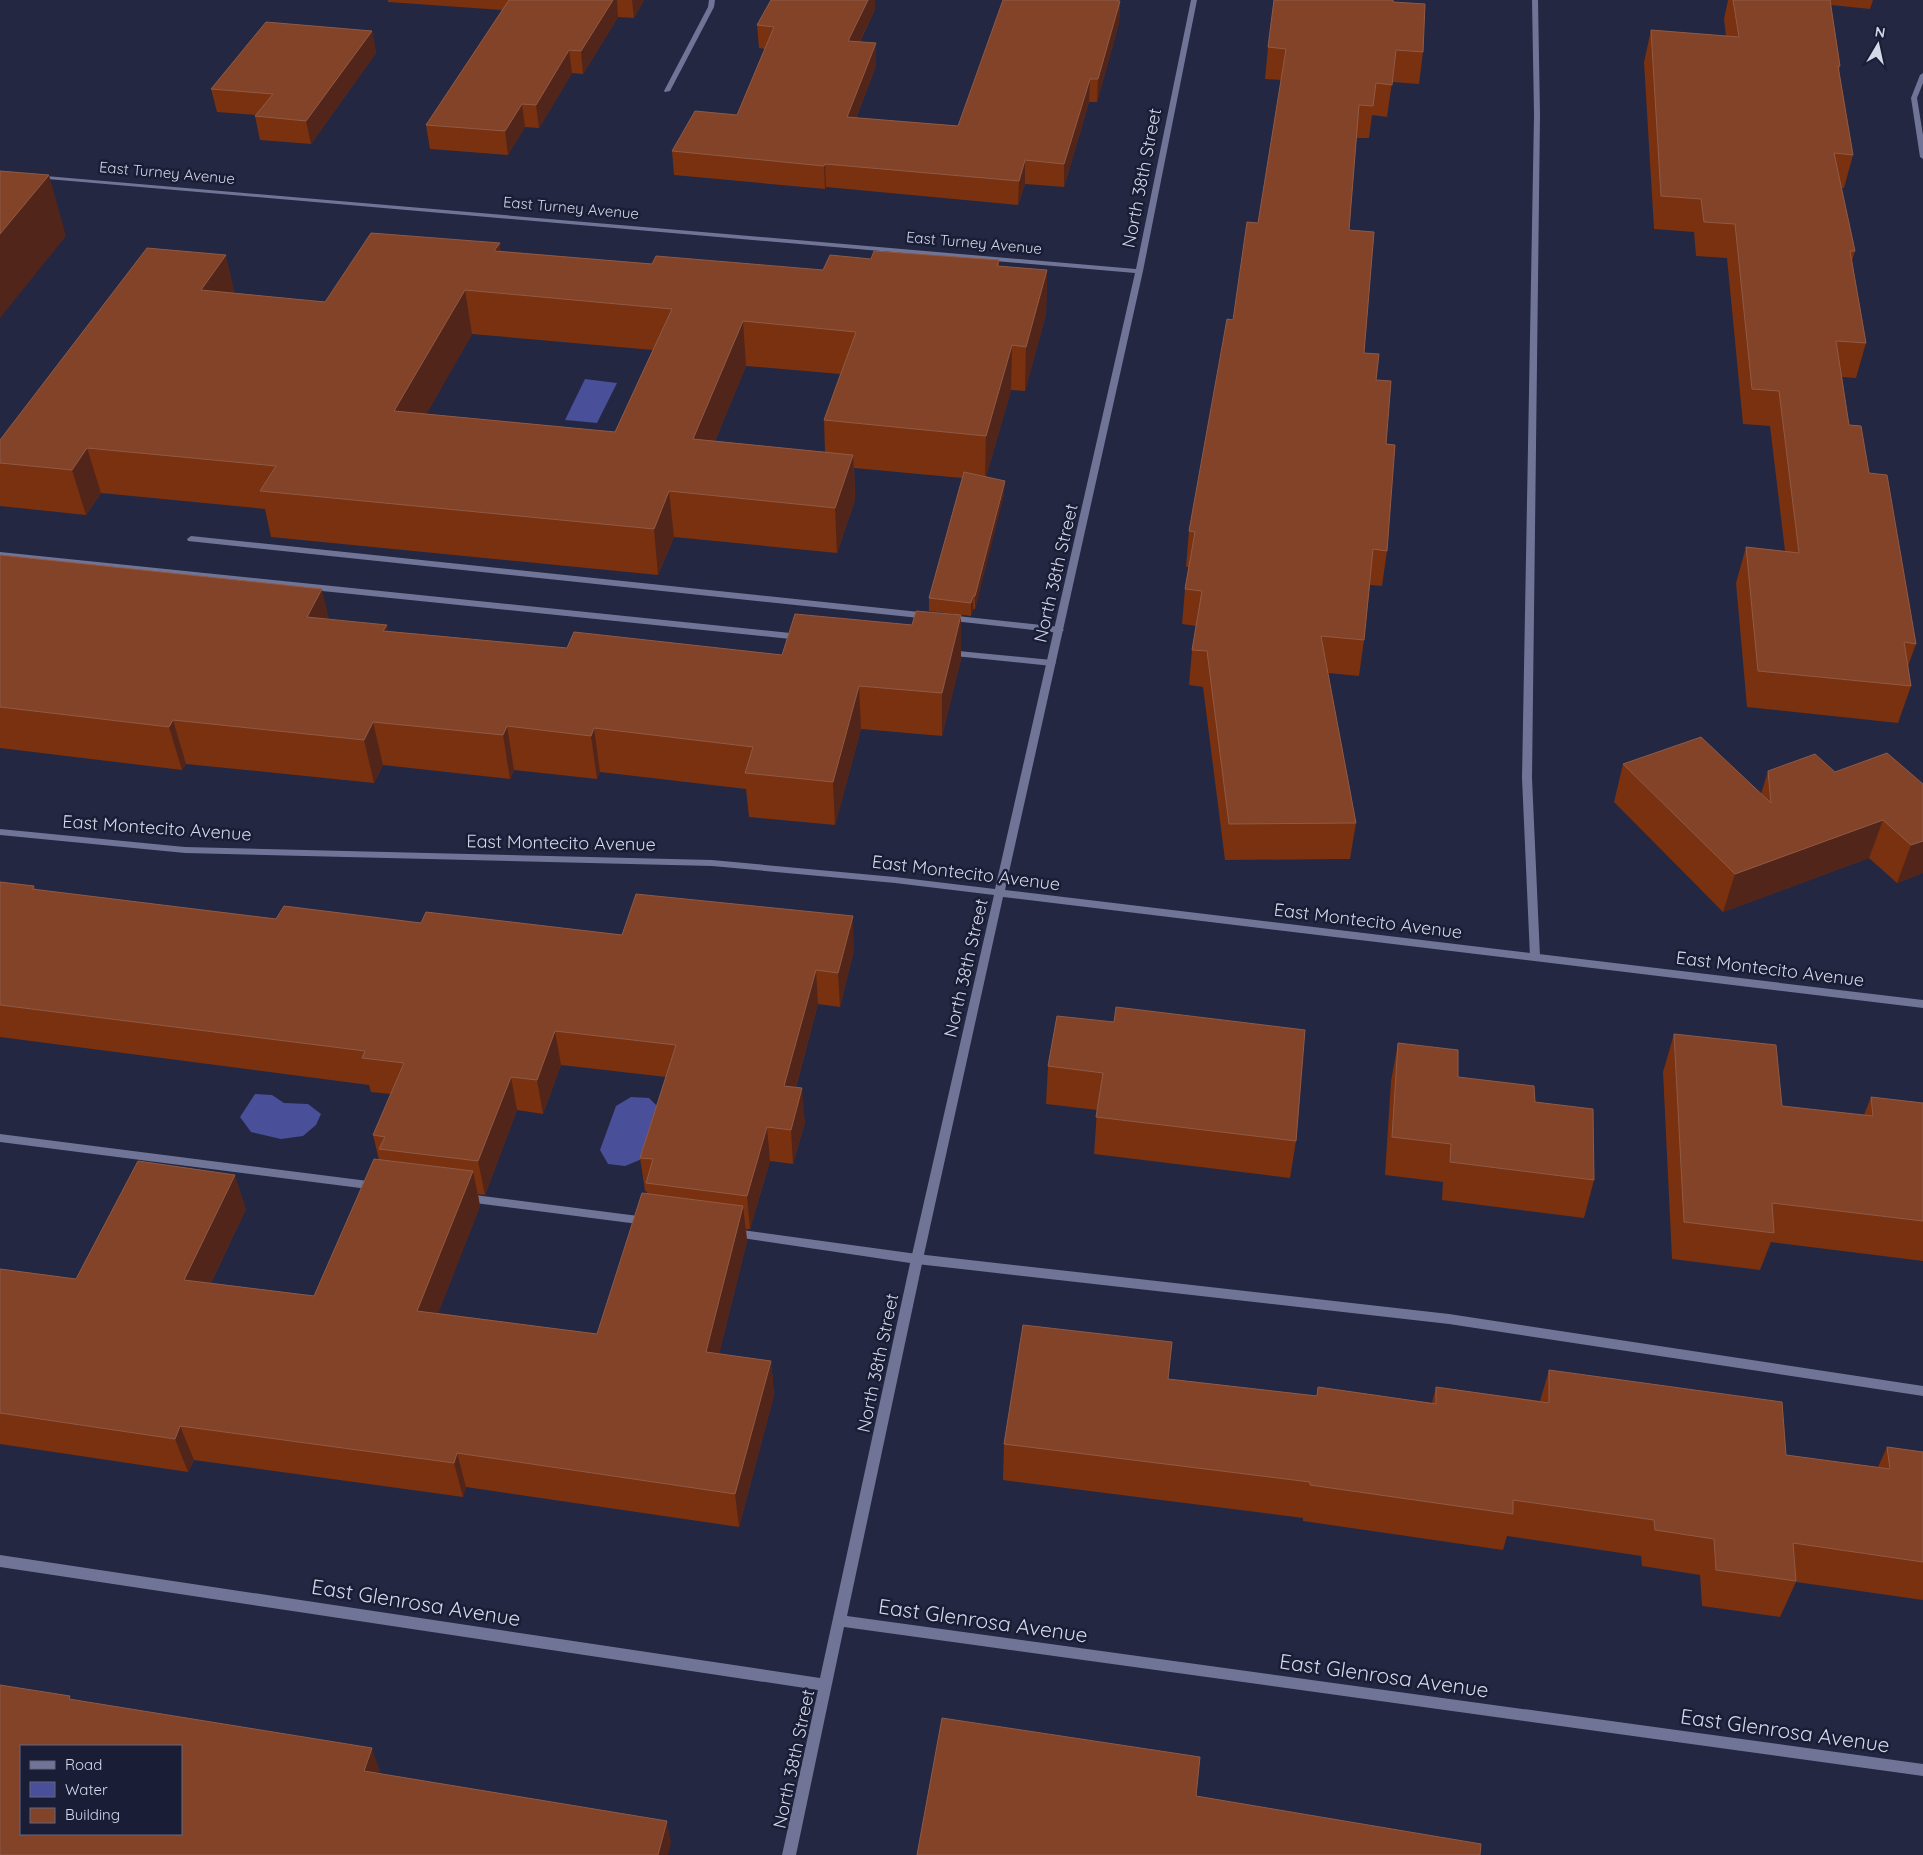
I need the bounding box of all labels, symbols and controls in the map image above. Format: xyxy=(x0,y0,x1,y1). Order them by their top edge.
north arrow xyxy=(1853,20,1903,70)
text: N xyxy=(1874,22,1887,42)
street label: North 38th Street xyxy=(1117,106,1166,250)
street label: East Turney Avenue xyxy=(98,157,236,188)
street label: East Turney Avenue xyxy=(502,192,640,223)
street label: East Turney Avenue xyxy=(905,227,1043,258)
street label: North 38th Street xyxy=(1028,501,1083,645)
street label: East Montecito Avenue xyxy=(62,809,252,846)
street label: East Montecito Avenue xyxy=(466,829,656,856)
street label: East Montecito Avenue xyxy=(871,850,1061,895)
street label: North 38th Street xyxy=(938,896,993,1040)
street label: East Montecito Avenue xyxy=(1273,898,1463,943)
street label: East Montecito Avenue xyxy=(1675,946,1865,991)
street label: North 38th Street xyxy=(852,1291,903,1435)
street label: East Glenrosa Avenue xyxy=(310,1573,522,1631)
street label: East Glenrosa Avenue xyxy=(877,1592,1090,1648)
street label: East Glenrosa Avenue xyxy=(1278,1647,1491,1703)
street label: North 38th Street xyxy=(768,1687,819,1831)
street label: East Glenrosa Avenue xyxy=(1679,1702,1892,1758)
legend xyxy=(20,1745,182,1835)
text: Road xyxy=(65,1755,102,1774)
text: Water xyxy=(65,1780,108,1799)
text: Building xyxy=(65,1805,120,1824)

